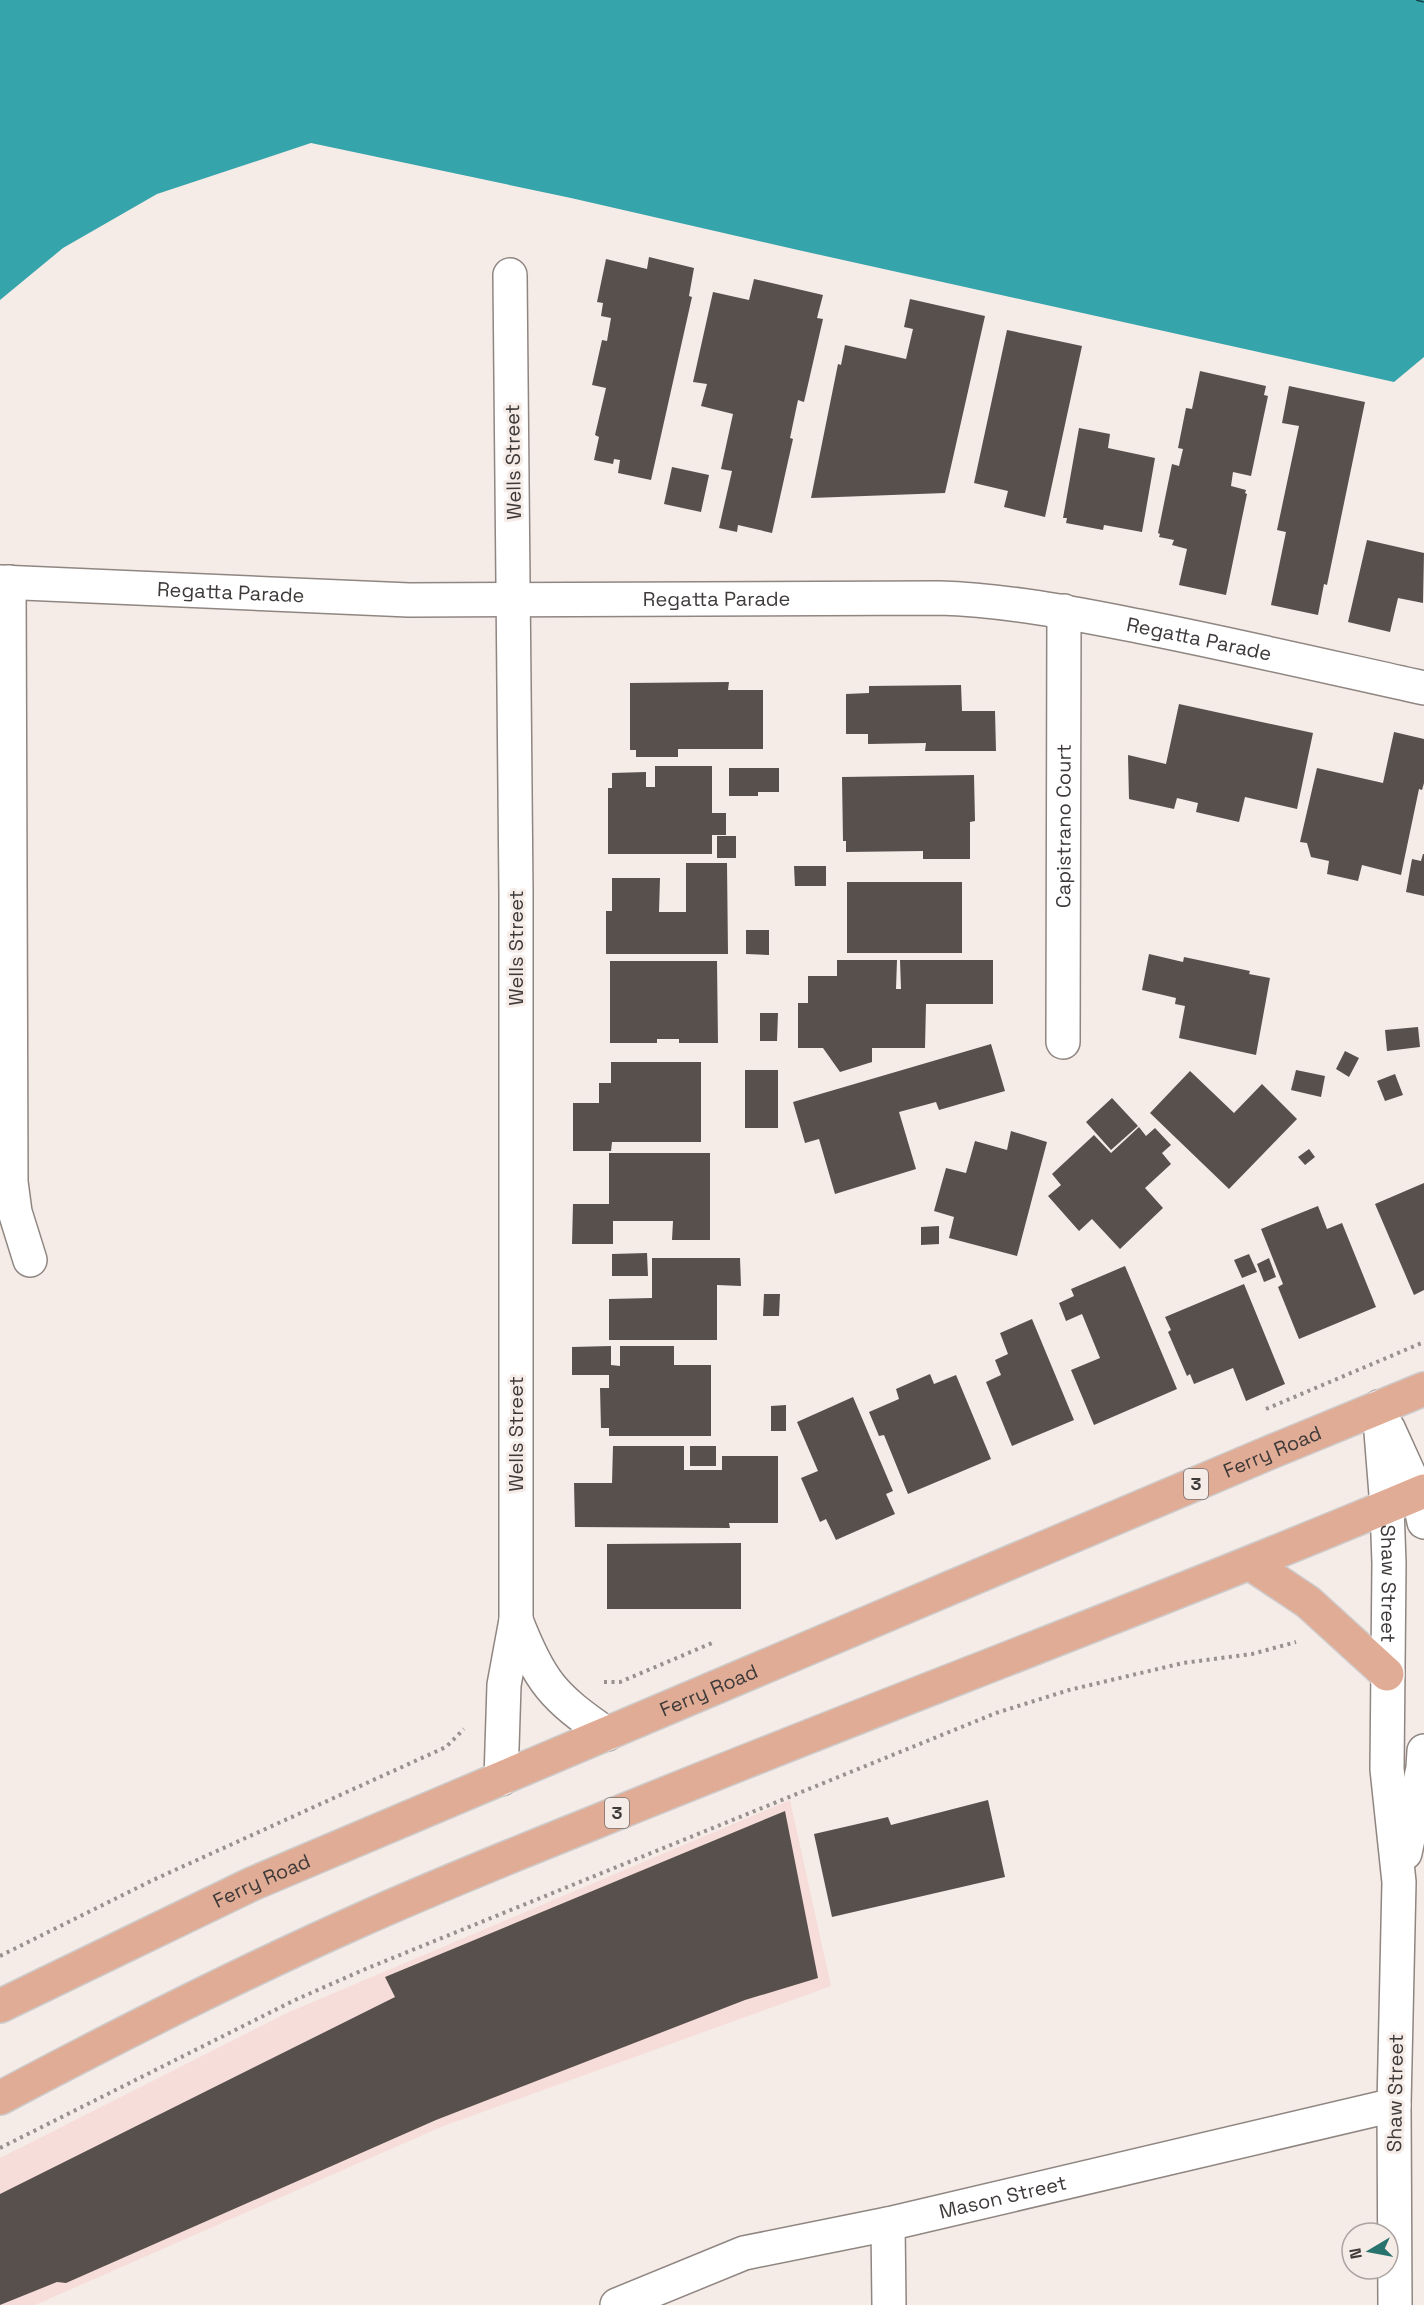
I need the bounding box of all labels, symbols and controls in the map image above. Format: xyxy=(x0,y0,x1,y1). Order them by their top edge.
street label: Wells Street xyxy=(499,404,527,520)
street label: Regatta Parade xyxy=(156,576,305,608)
street label: Regatta Parade xyxy=(643,586,790,612)
street label: Regatta Parade xyxy=(1124,611,1274,667)
street label: Capistrano Court xyxy=(1050,744,1077,908)
street label: Wells Street xyxy=(503,890,529,1006)
street label: Wells Street xyxy=(503,1376,529,1492)
street label: Ferry Road xyxy=(1219,1420,1325,1484)
road number: 3 xyxy=(1184,1469,1208,1499)
street label: Shaw Street xyxy=(1375,1524,1402,1643)
street label: Ferry Road xyxy=(656,1658,762,1723)
road number: 3 xyxy=(605,1798,629,1828)
street label: Ferry Road xyxy=(208,1848,314,1914)
street label: Shaw Street xyxy=(1381,2034,1409,2152)
street label: Mason Street xyxy=(936,2169,1069,2225)
north arrow xyxy=(1340,2221,1400,2281)
text: N xyxy=(1344,2246,1367,2261)

